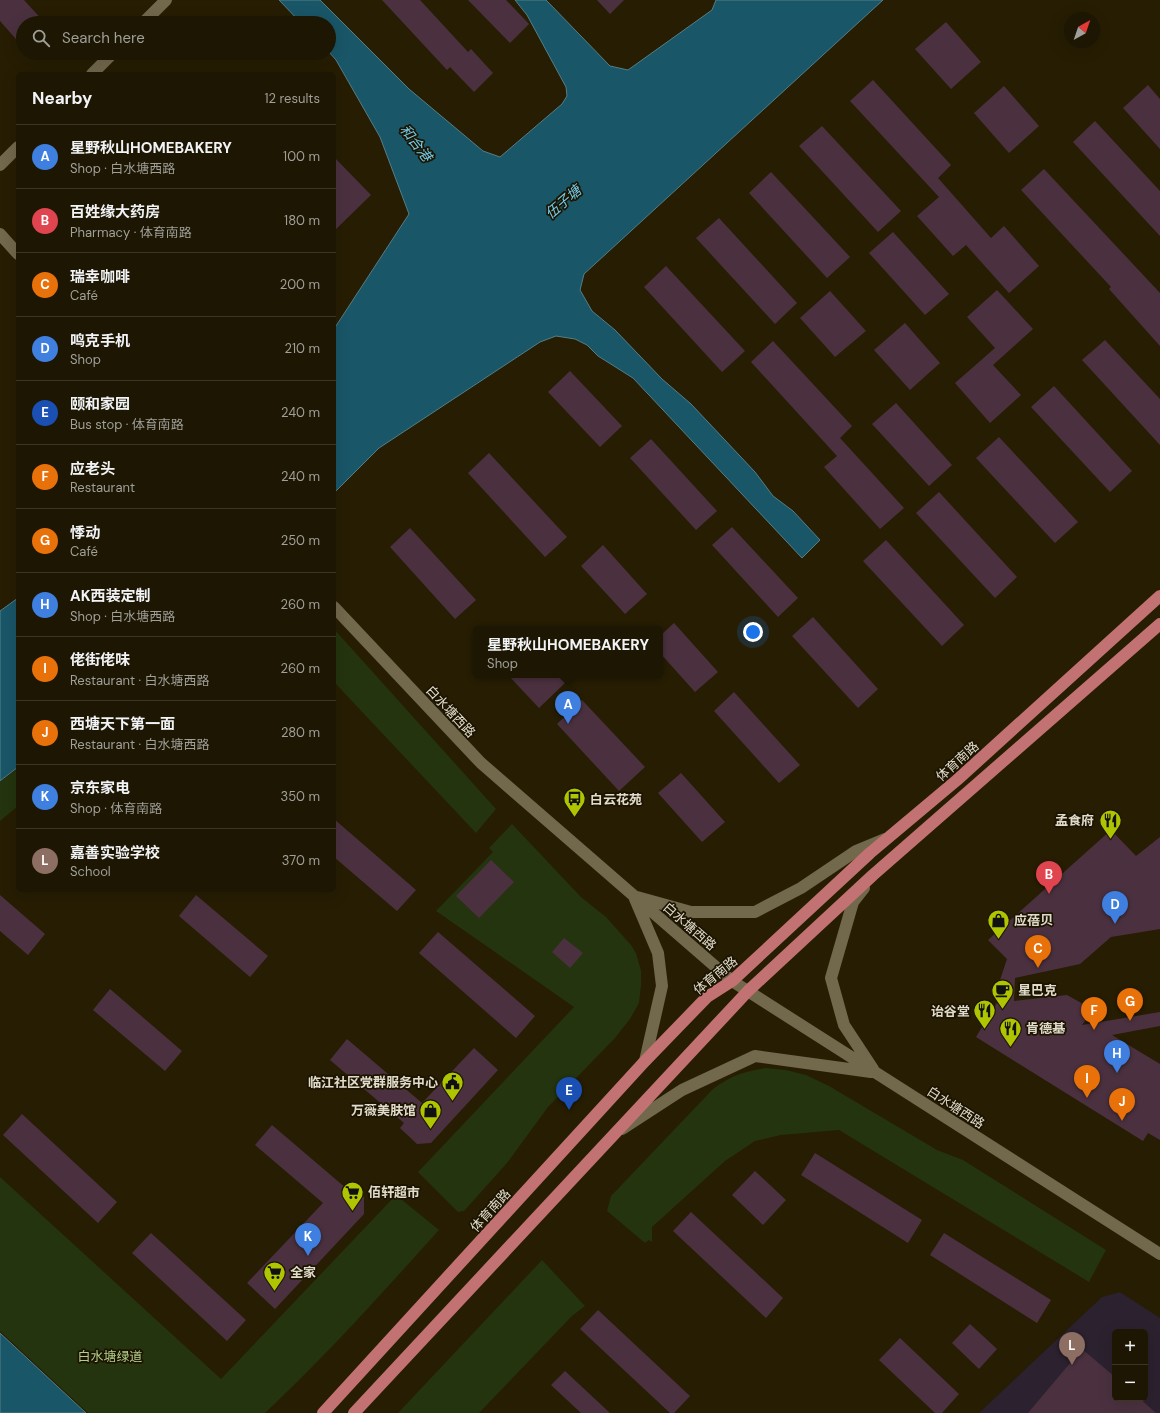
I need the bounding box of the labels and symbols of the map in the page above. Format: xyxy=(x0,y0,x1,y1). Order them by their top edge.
north arrow xyxy=(1064,12,1100,48)
water label: 和合港 xyxy=(396,121,437,167)
water label: 伍子塘 xyxy=(541,180,586,223)
your location xyxy=(743,622,763,642)
street label: 白水塘西路 xyxy=(422,682,479,741)
pin: A xyxy=(555,691,581,724)
street label: 体育南路 xyxy=(932,738,982,785)
bus stop icon: 白云花苑 xyxy=(561,786,587,819)
place label: 白云花苑 xyxy=(590,791,642,808)
restaurant icon: 孟食府 xyxy=(1097,807,1123,840)
place label: 孟食府 xyxy=(1055,812,1094,829)
pin: B xyxy=(1036,861,1062,894)
pin: D xyxy=(1102,891,1128,924)
street label: 白水塘西路 xyxy=(660,899,720,954)
shop icon: 应蓓贝 xyxy=(986,907,1012,940)
place label: 应蓓贝 xyxy=(1014,912,1053,929)
pin: C xyxy=(1025,935,1051,968)
street label: 体育南路 xyxy=(690,952,741,998)
cafe icon: 星巴克 xyxy=(989,977,1015,1010)
place label: 星巴克 xyxy=(1018,982,1057,999)
pin: G xyxy=(1117,988,1143,1021)
pin: F xyxy=(1081,997,1107,1030)
restaurant icon: 诒谷堂 xyxy=(972,998,998,1031)
place label: 诒谷堂 xyxy=(931,1003,970,1020)
restaurant icon: 肯德基 xyxy=(997,1015,1023,1048)
place label: 肯德基 xyxy=(1026,1020,1066,1037)
pin: H xyxy=(1104,1040,1130,1073)
pin: I xyxy=(1074,1065,1100,1098)
public building icon: 临江社区党群服务中心 xyxy=(440,1069,466,1102)
place label: 临江社区党群服务中心 xyxy=(308,1074,438,1091)
pin: E xyxy=(556,1077,582,1110)
street label: 白水塘西路 xyxy=(924,1083,988,1132)
pin: J xyxy=(1109,1088,1135,1121)
shop icon: 万薇美肤馆 xyxy=(418,1097,444,1130)
place label: 万薇美肤馆 xyxy=(351,1102,416,1119)
supermarket icon: 佰轩超市 xyxy=(340,1179,366,1212)
place label: 佰轩超市 xyxy=(368,1184,420,1201)
street label: 体育南路 xyxy=(467,1185,514,1235)
pin: K xyxy=(295,1223,321,1256)
supermarket icon: 全家 xyxy=(261,1259,287,1292)
place label: 全家 xyxy=(290,1264,316,1281)
pin: L xyxy=(1059,1332,1085,1365)
park label: 白水塘绿道 xyxy=(77,1348,143,1365)

